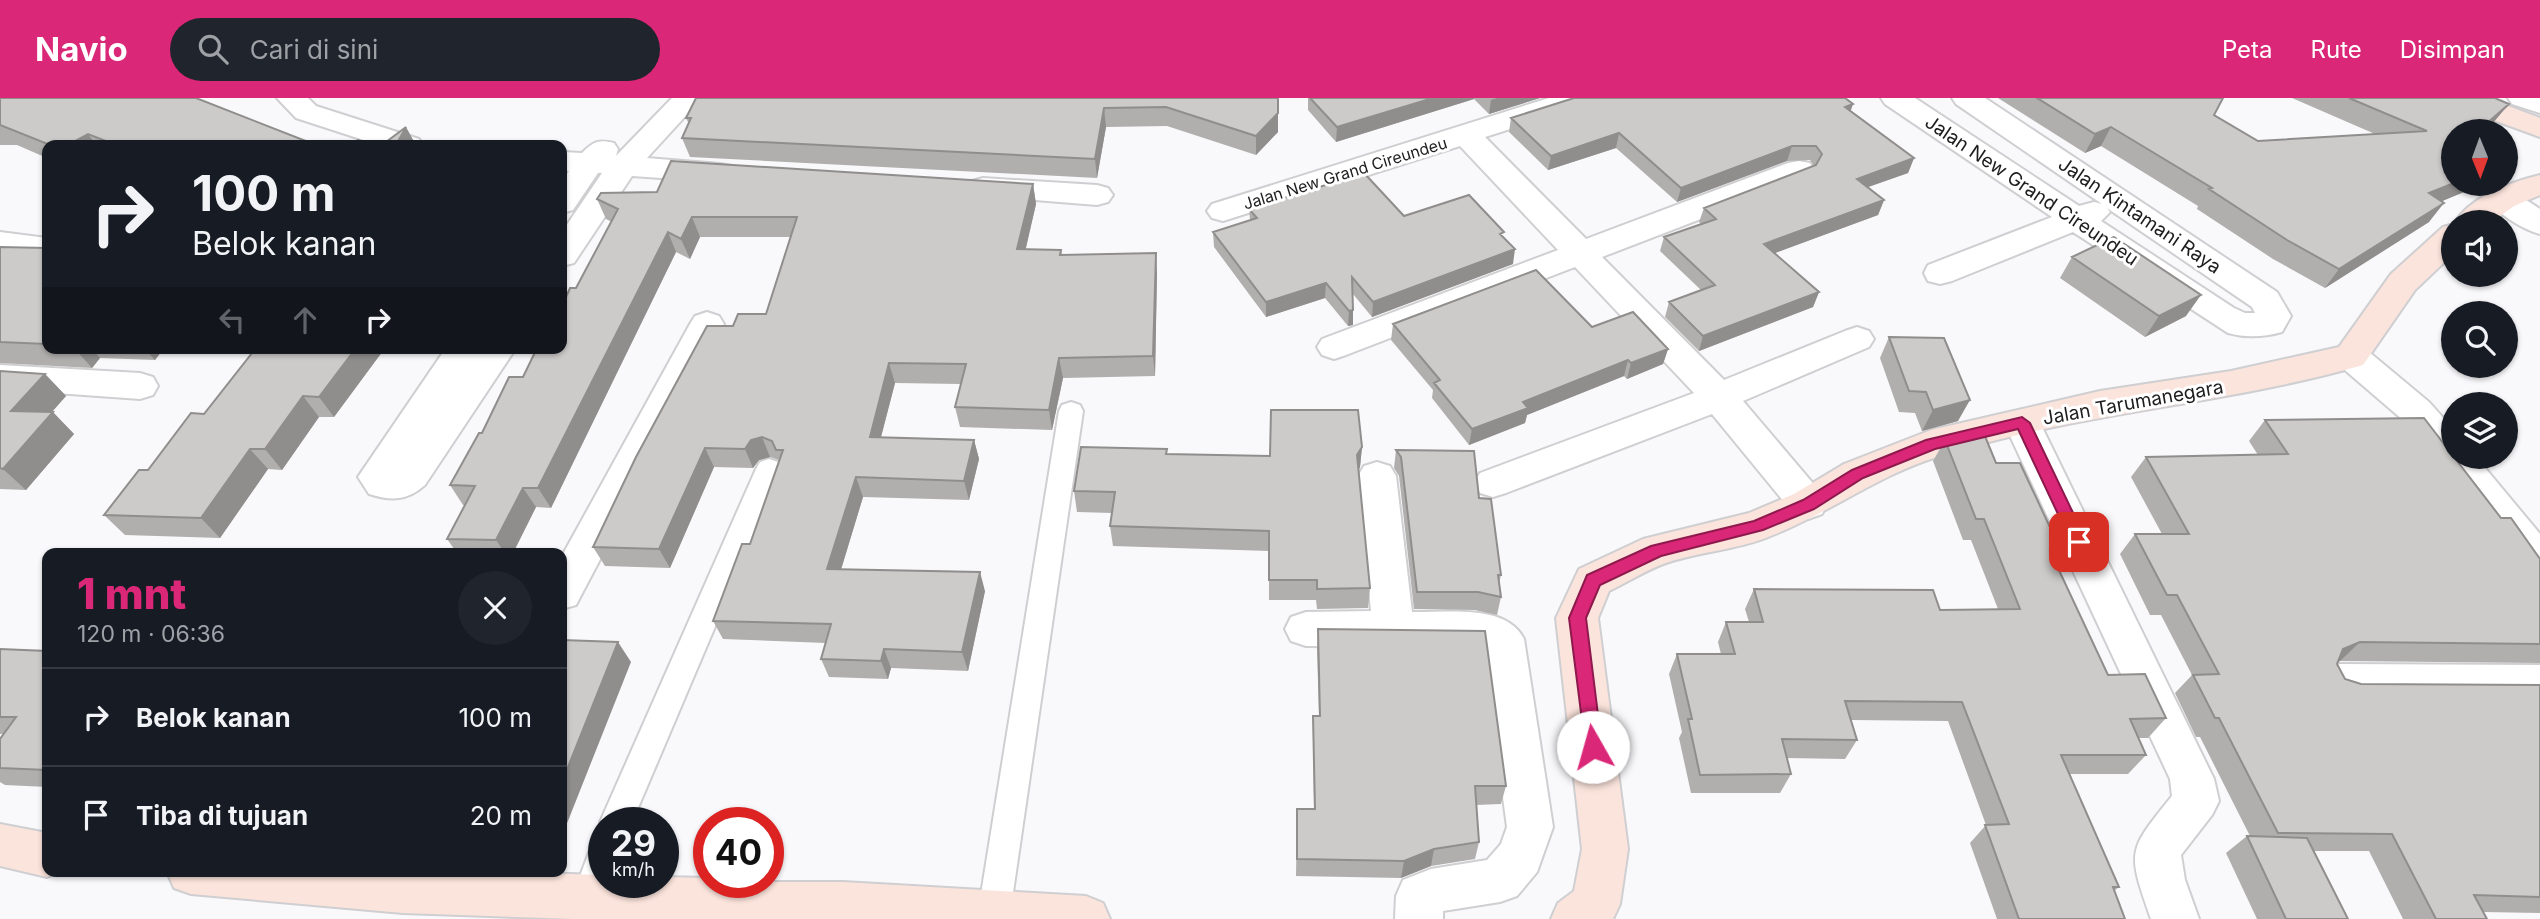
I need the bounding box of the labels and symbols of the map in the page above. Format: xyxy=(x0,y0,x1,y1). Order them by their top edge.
street label: Jalan New Grand Cireundeu xyxy=(1921,110,2143,270)
north arrow xyxy=(2441,119,2518,196)
street label: Jalan New Grand Cireundeu xyxy=(1240,132,1450,214)
street label: Jalan Kintamani Raya xyxy=(2054,152,2226,278)
street label: Jalan Tarumanegara xyxy=(2041,375,2225,430)
pin xyxy=(2049,512,2109,572)
position arrow xyxy=(1556,710,1630,784)
speed limit sign: 40 xyxy=(693,807,784,898)

